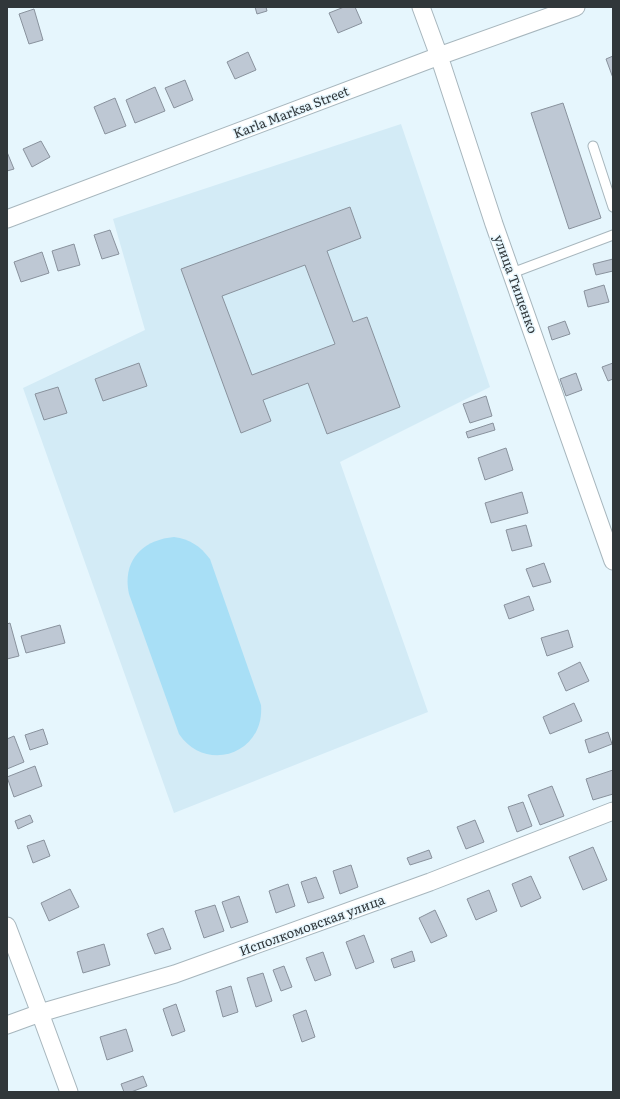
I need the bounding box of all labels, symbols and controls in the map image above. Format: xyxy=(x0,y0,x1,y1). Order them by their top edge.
street label: Karla Marksa Street xyxy=(230,80,352,142)
street label: улица Тищенко xyxy=(490,232,543,336)
street label: Исполкомовская улица xyxy=(236,889,387,960)

